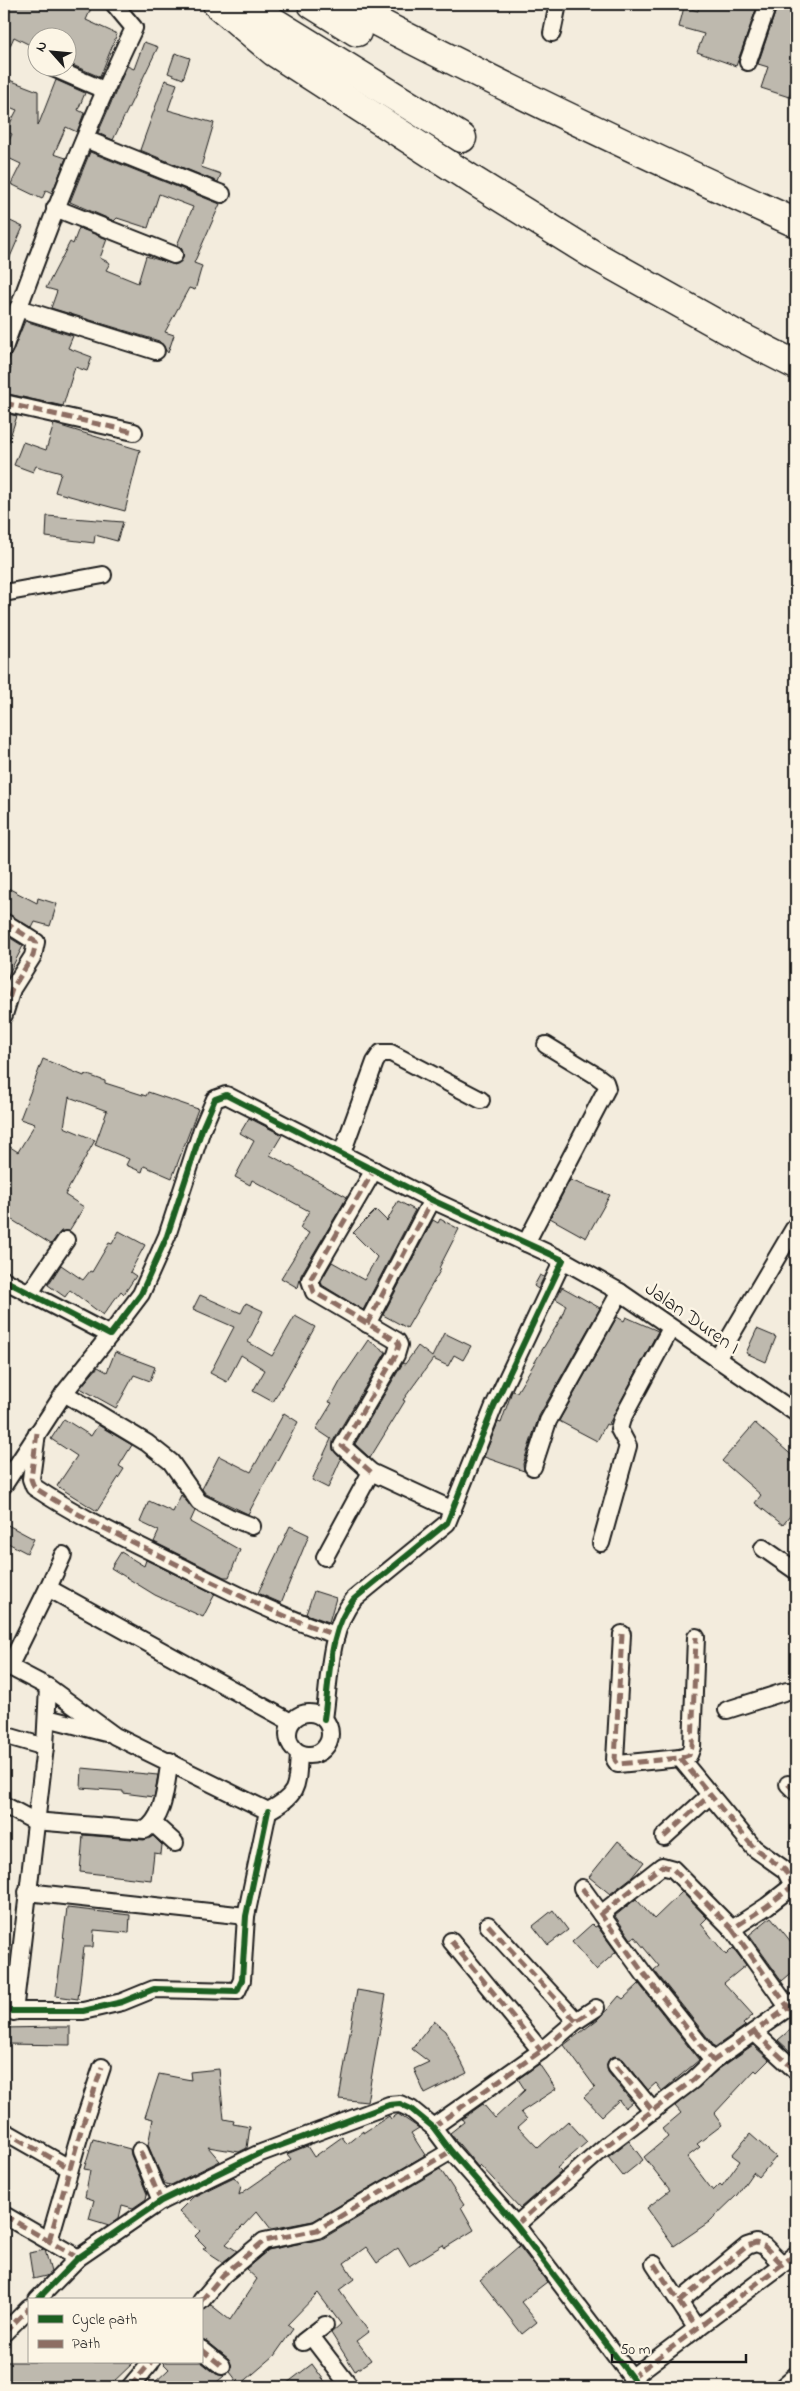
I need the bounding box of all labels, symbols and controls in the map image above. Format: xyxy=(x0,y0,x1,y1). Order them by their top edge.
north arrow xyxy=(28,28,78,78)
text: N xyxy=(30,38,53,56)
street label: Jalan Duren I xyxy=(638,1276,745,1363)
legend xyxy=(28,2298,202,2364)
text: Cycle path xyxy=(72,2309,137,2332)
scale bar xyxy=(612,2331,746,2363)
text: Path xyxy=(72,2333,100,2355)
text: 50 m xyxy=(620,2339,651,2361)

